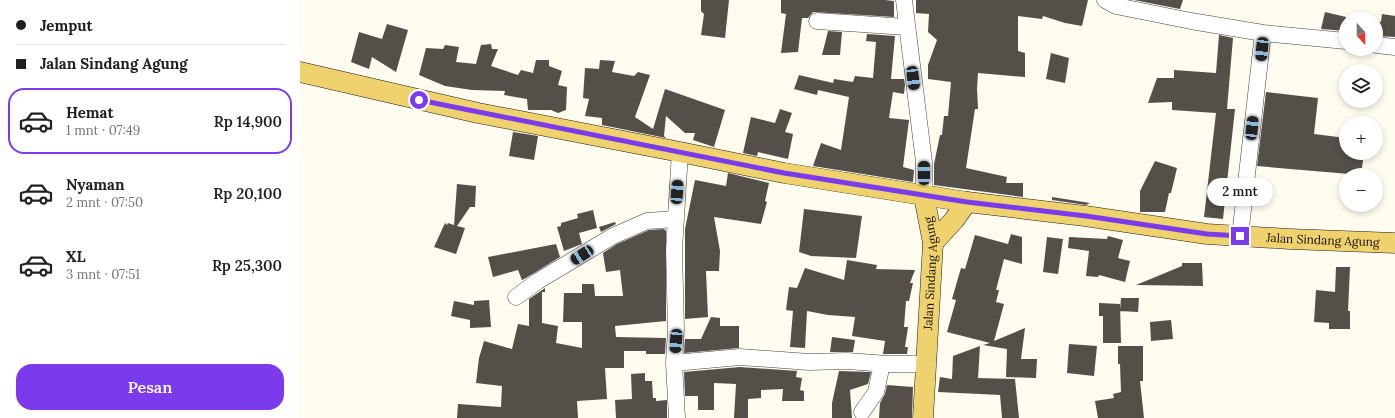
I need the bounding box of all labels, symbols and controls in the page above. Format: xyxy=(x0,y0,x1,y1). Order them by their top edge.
north arrow xyxy=(1339,12,1383,56)
map controls xyxy=(1339,12,1383,212)
text: Jemput xyxy=(40,16,93,35)
car xyxy=(1255,36,1269,62)
text: Jalan Sindang Agung xyxy=(40,54,188,73)
button: layers xyxy=(1339,64,1383,108)
car xyxy=(906,65,920,91)
route start xyxy=(410,91,428,109)
icon: car xyxy=(18,103,54,139)
text: Hemat xyxy=(66,103,114,122)
text: Rp 14,900 xyxy=(214,112,282,131)
car xyxy=(1245,115,1259,141)
button: + xyxy=(1339,116,1383,160)
text: 1 mnt · 07:49 xyxy=(66,122,140,139)
car xyxy=(918,161,930,185)
button: − xyxy=(1339,168,1383,212)
icon: car xyxy=(18,175,54,211)
text: Nyaman xyxy=(66,175,125,194)
callout: 2 mnt xyxy=(1207,178,1273,206)
car xyxy=(670,180,684,204)
text: 2 mnt xyxy=(1222,183,1258,200)
text: Rp 20,100 xyxy=(213,184,282,203)
text: 2 mnt · 07:50 xyxy=(66,194,143,211)
street label: Jalan Sindang Agung xyxy=(920,215,940,331)
route end xyxy=(1231,227,1249,245)
street label: Jalan Sindang Agung xyxy=(1265,230,1380,249)
car xyxy=(569,243,595,267)
icon: car xyxy=(18,247,54,283)
text: XL xyxy=(66,247,86,266)
text: Rp 25,300 xyxy=(212,256,282,275)
text: 3 mnt · 07:51 xyxy=(66,266,140,283)
car xyxy=(669,329,683,353)
button: Pesan xyxy=(16,364,284,410)

